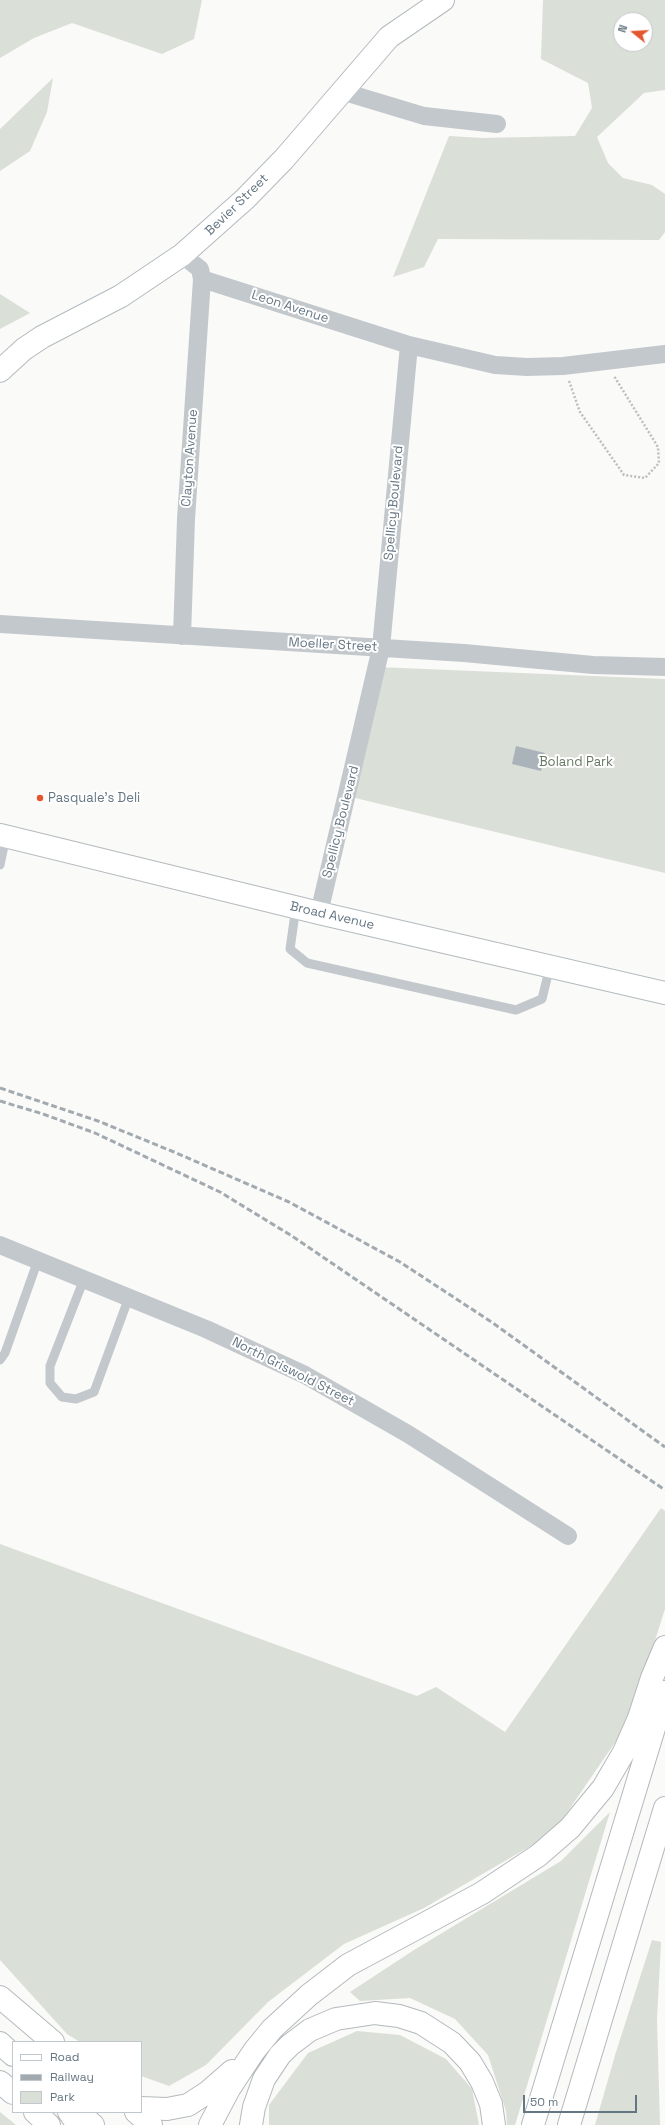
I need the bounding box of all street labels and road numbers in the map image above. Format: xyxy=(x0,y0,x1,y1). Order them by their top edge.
street label: Bevier Street xyxy=(202,171,272,239)
street label: Leon Avenue xyxy=(250,287,330,327)
street label: Clayton Avenue xyxy=(179,409,201,507)
street label: Spellicy Boulevard xyxy=(381,445,407,561)
street label: Moeller Street xyxy=(288,635,378,655)
street label: Spellicy Boulevard xyxy=(319,764,363,880)
street label: Broad Avenue xyxy=(288,899,376,933)
street label: North Griswold Street xyxy=(229,1334,357,1410)

